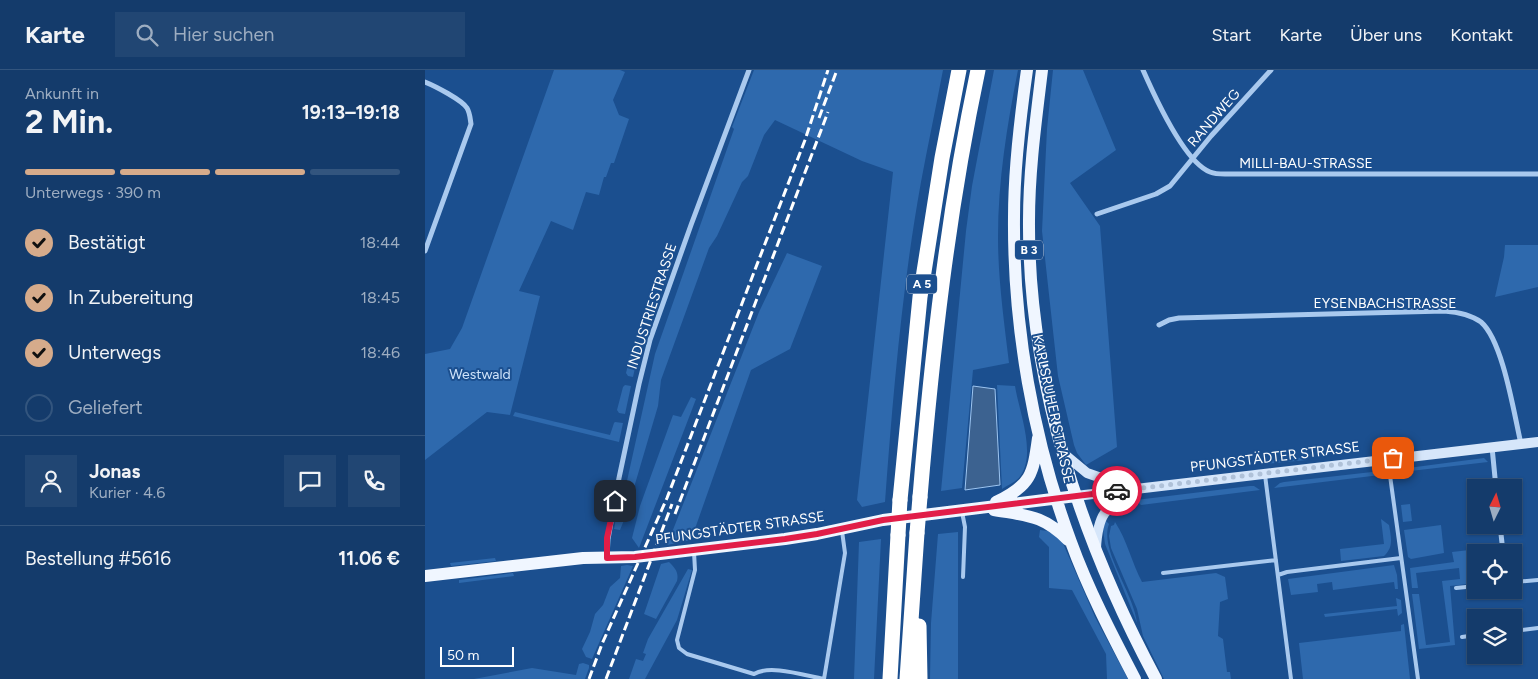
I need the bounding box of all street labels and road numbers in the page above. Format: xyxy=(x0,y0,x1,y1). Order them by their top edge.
street label: RANDWEG xyxy=(1184,85,1244,150)
street label: MILLI-BAU-STRASSE xyxy=(1239,155,1373,172)
road number: B 3 xyxy=(1015,240,1043,260)
street label: INDUSTRIESTRASSE xyxy=(624,241,680,371)
road number: A 5 xyxy=(907,274,937,293)
street label: EYSENBACHSTRASSE xyxy=(1314,295,1456,312)
street label: KARLSRUHER STRASSE xyxy=(1029,333,1077,485)
street label: PFUNGSTÄDTER STRASSE xyxy=(1189,438,1361,476)
street label: PFUNGSTÄDTER STRASSE xyxy=(654,508,826,548)

